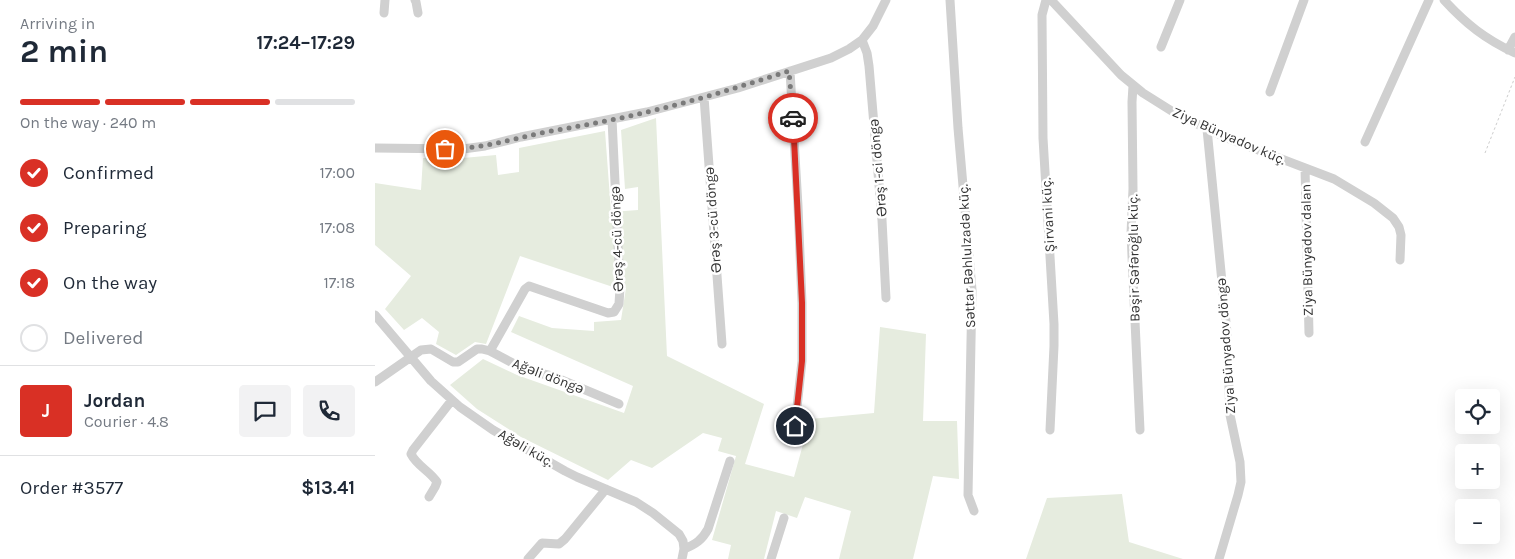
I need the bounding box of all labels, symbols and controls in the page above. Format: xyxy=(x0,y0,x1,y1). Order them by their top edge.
text: Arriving in xyxy=(20,14,95,33)
text: 17:24–17:29 xyxy=(256,32,355,54)
text: 2 min xyxy=(20,33,108,70)
courier xyxy=(768,93,818,143)
street label: Ziya Bünyadov küç. xyxy=(1170,103,1289,169)
icon: car xyxy=(779,104,807,132)
text: On the way · 240 m xyxy=(20,113,156,132)
street label: Ərəş 1-ci döngə xyxy=(865,118,891,218)
pin xyxy=(424,128,466,170)
icon: bag xyxy=(431,135,459,163)
icon: check xyxy=(20,159,48,187)
text: Confirmed xyxy=(63,162,154,184)
text: 17:00 xyxy=(320,163,355,182)
street label: Ərəş 3-cü döngə xyxy=(701,166,725,274)
street label: Şirvani küç. xyxy=(1038,177,1058,253)
street label: Səttar Bəhlulzadə küç. xyxy=(955,183,979,328)
street label: Ziya Bünyadov dalan xyxy=(1297,184,1317,316)
street label: Ərəş 4-cü döngə xyxy=(607,186,627,292)
street label: Bəşir Səfəroğlu küç. xyxy=(1124,194,1144,322)
icon: check xyxy=(20,214,48,242)
text: Preparing xyxy=(63,217,146,239)
text: 17:08 xyxy=(319,218,355,237)
icon: check xyxy=(20,269,48,297)
text: On the way xyxy=(63,272,157,294)
text: 17:18 xyxy=(323,273,355,292)
street label: Ziya Bünyadov döngə xyxy=(1213,277,1239,415)
text: Delivered xyxy=(63,327,143,349)
street label: Ağəli döngə xyxy=(510,355,586,397)
button: chat xyxy=(239,385,291,437)
button: phone xyxy=(303,385,355,437)
map controls xyxy=(1455,389,1500,544)
button: locate xyxy=(1455,389,1500,434)
text: Jordan xyxy=(84,390,145,412)
text: J xyxy=(42,400,50,422)
pin xyxy=(774,405,816,447)
text: Courier · 4.8 xyxy=(84,412,169,431)
icon: home xyxy=(781,412,809,440)
street label: Ağəli küç. xyxy=(495,425,557,471)
button: + xyxy=(1455,444,1500,489)
text: Order #3577 xyxy=(20,477,123,499)
text: $13.41 xyxy=(301,477,355,499)
button: − xyxy=(1455,499,1500,544)

